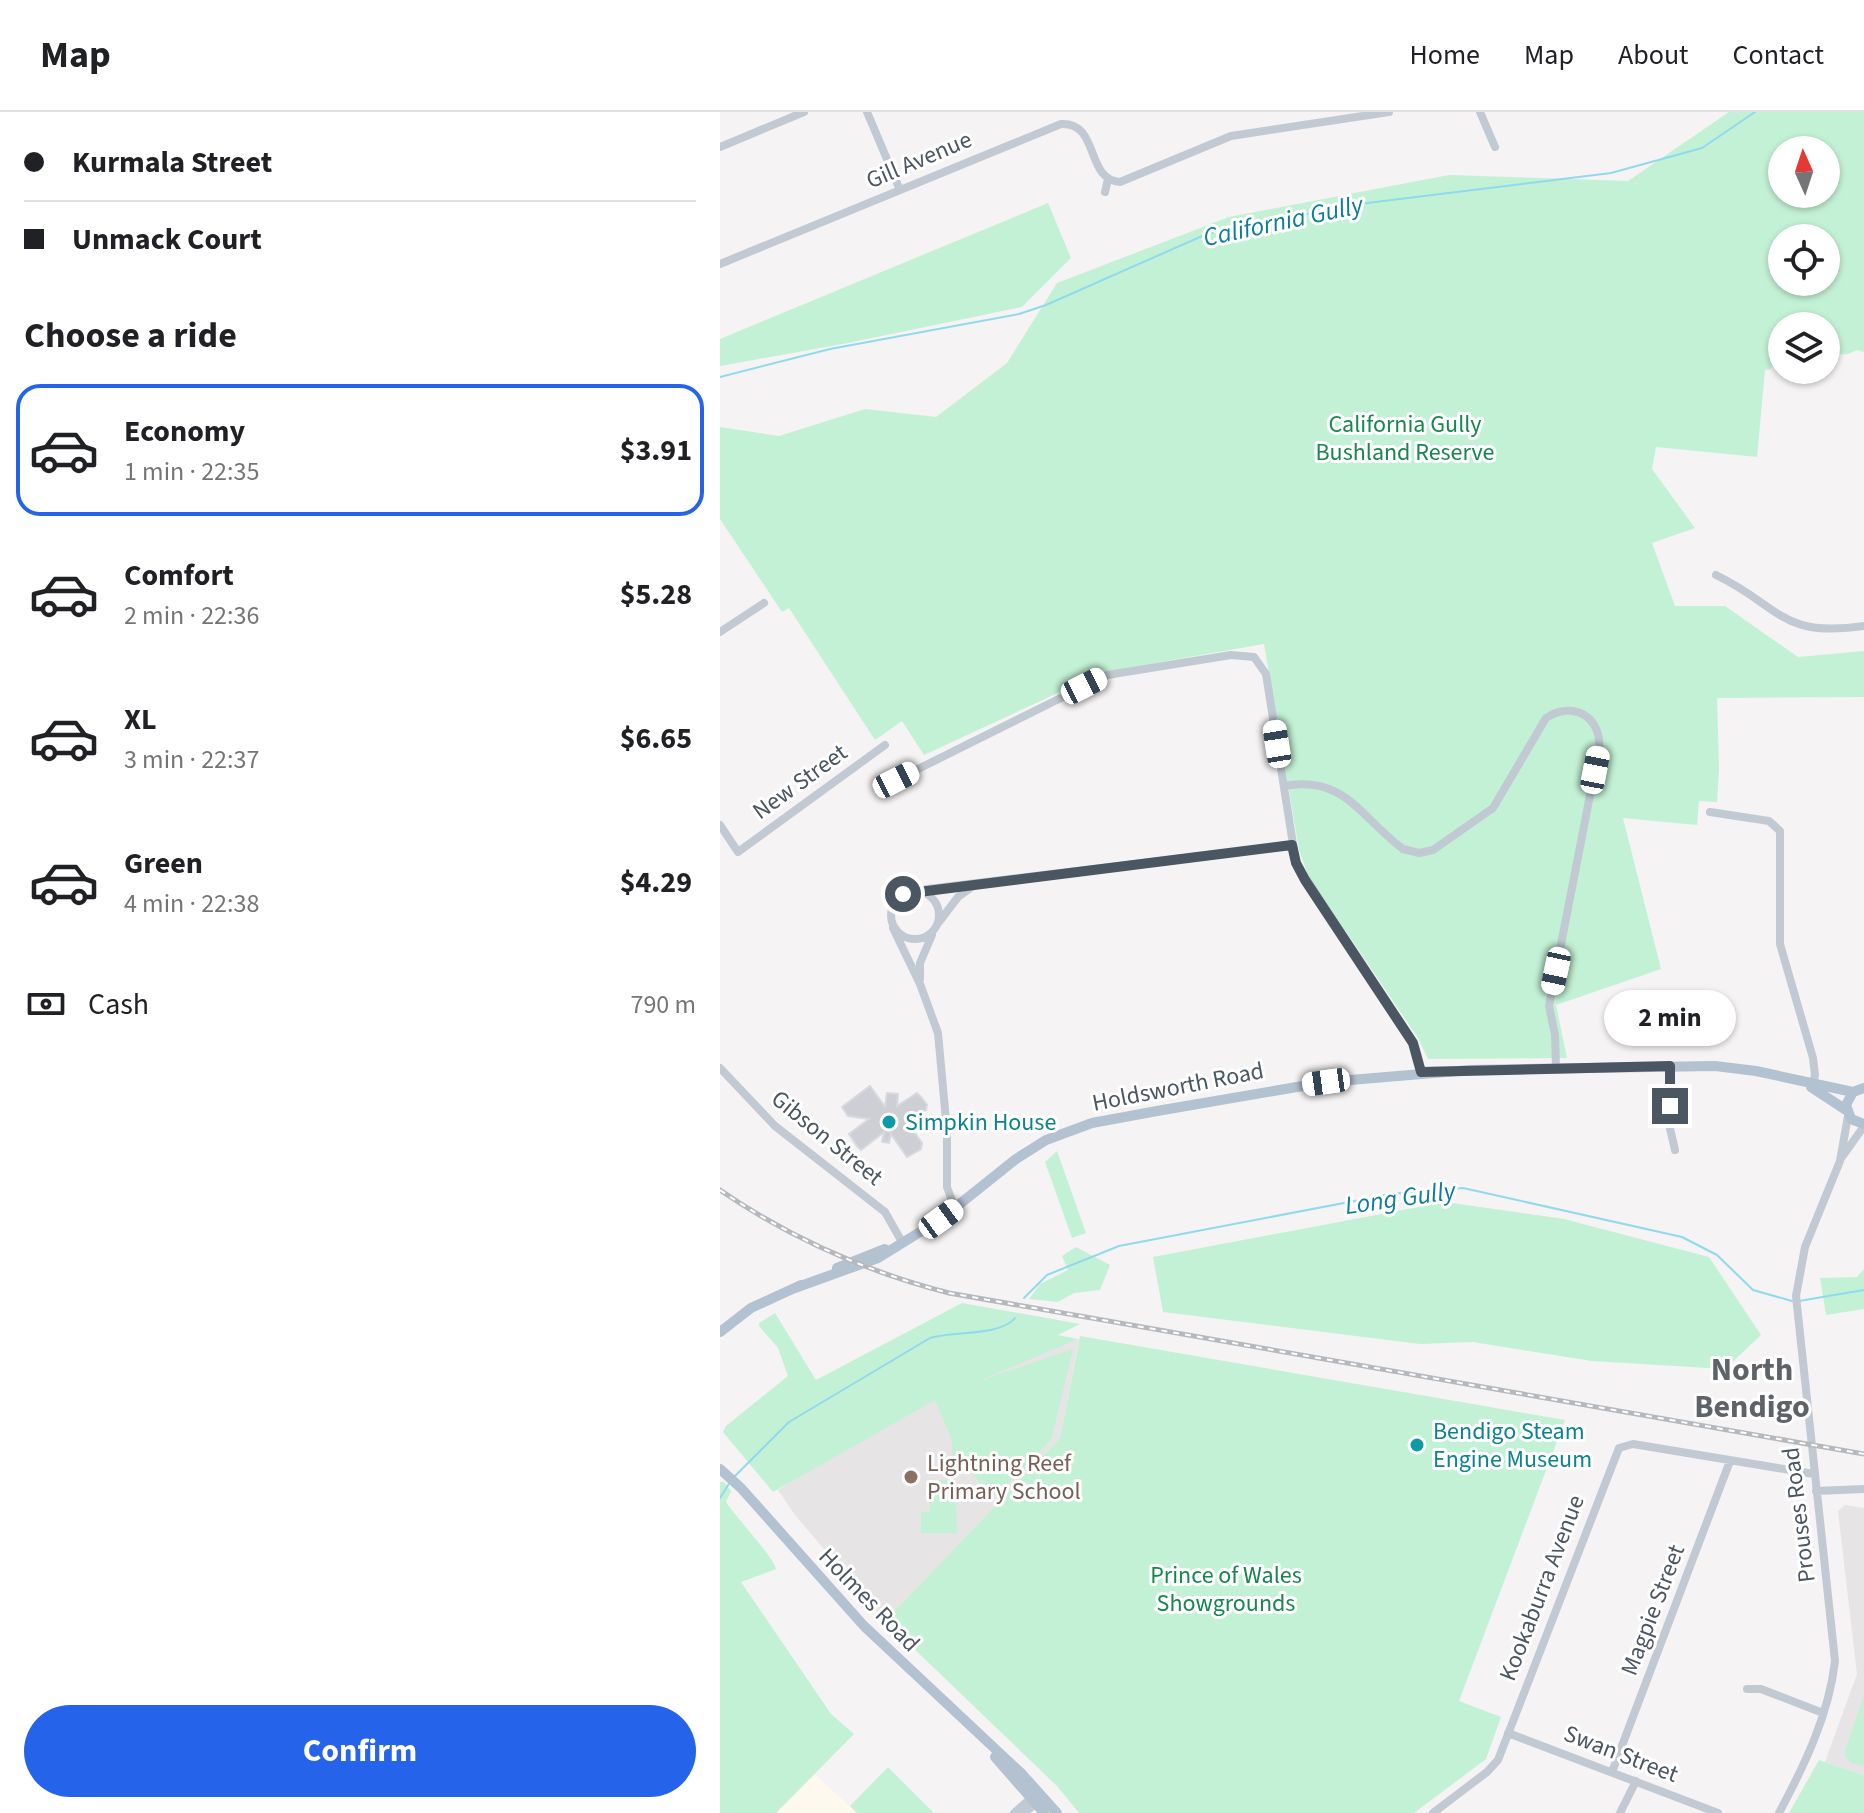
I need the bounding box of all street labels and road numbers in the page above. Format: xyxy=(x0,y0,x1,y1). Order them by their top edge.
street label: Gill Avenue xyxy=(861,122,977,198)
street label: New Street xyxy=(745,736,855,828)
street label: Holdsworth Road xyxy=(1089,1053,1267,1121)
street label: Gibson Street xyxy=(764,1082,890,1194)
street label: Prouses Road xyxy=(1773,1445,1825,1585)
street label: Kookaburra Avenue xyxy=(1490,1490,1594,1686)
street label: Magpie Street xyxy=(1612,1539,1694,1681)
street label: Holmes Road xyxy=(810,1540,928,1660)
street label: Swan Street xyxy=(1559,1716,1683,1792)

